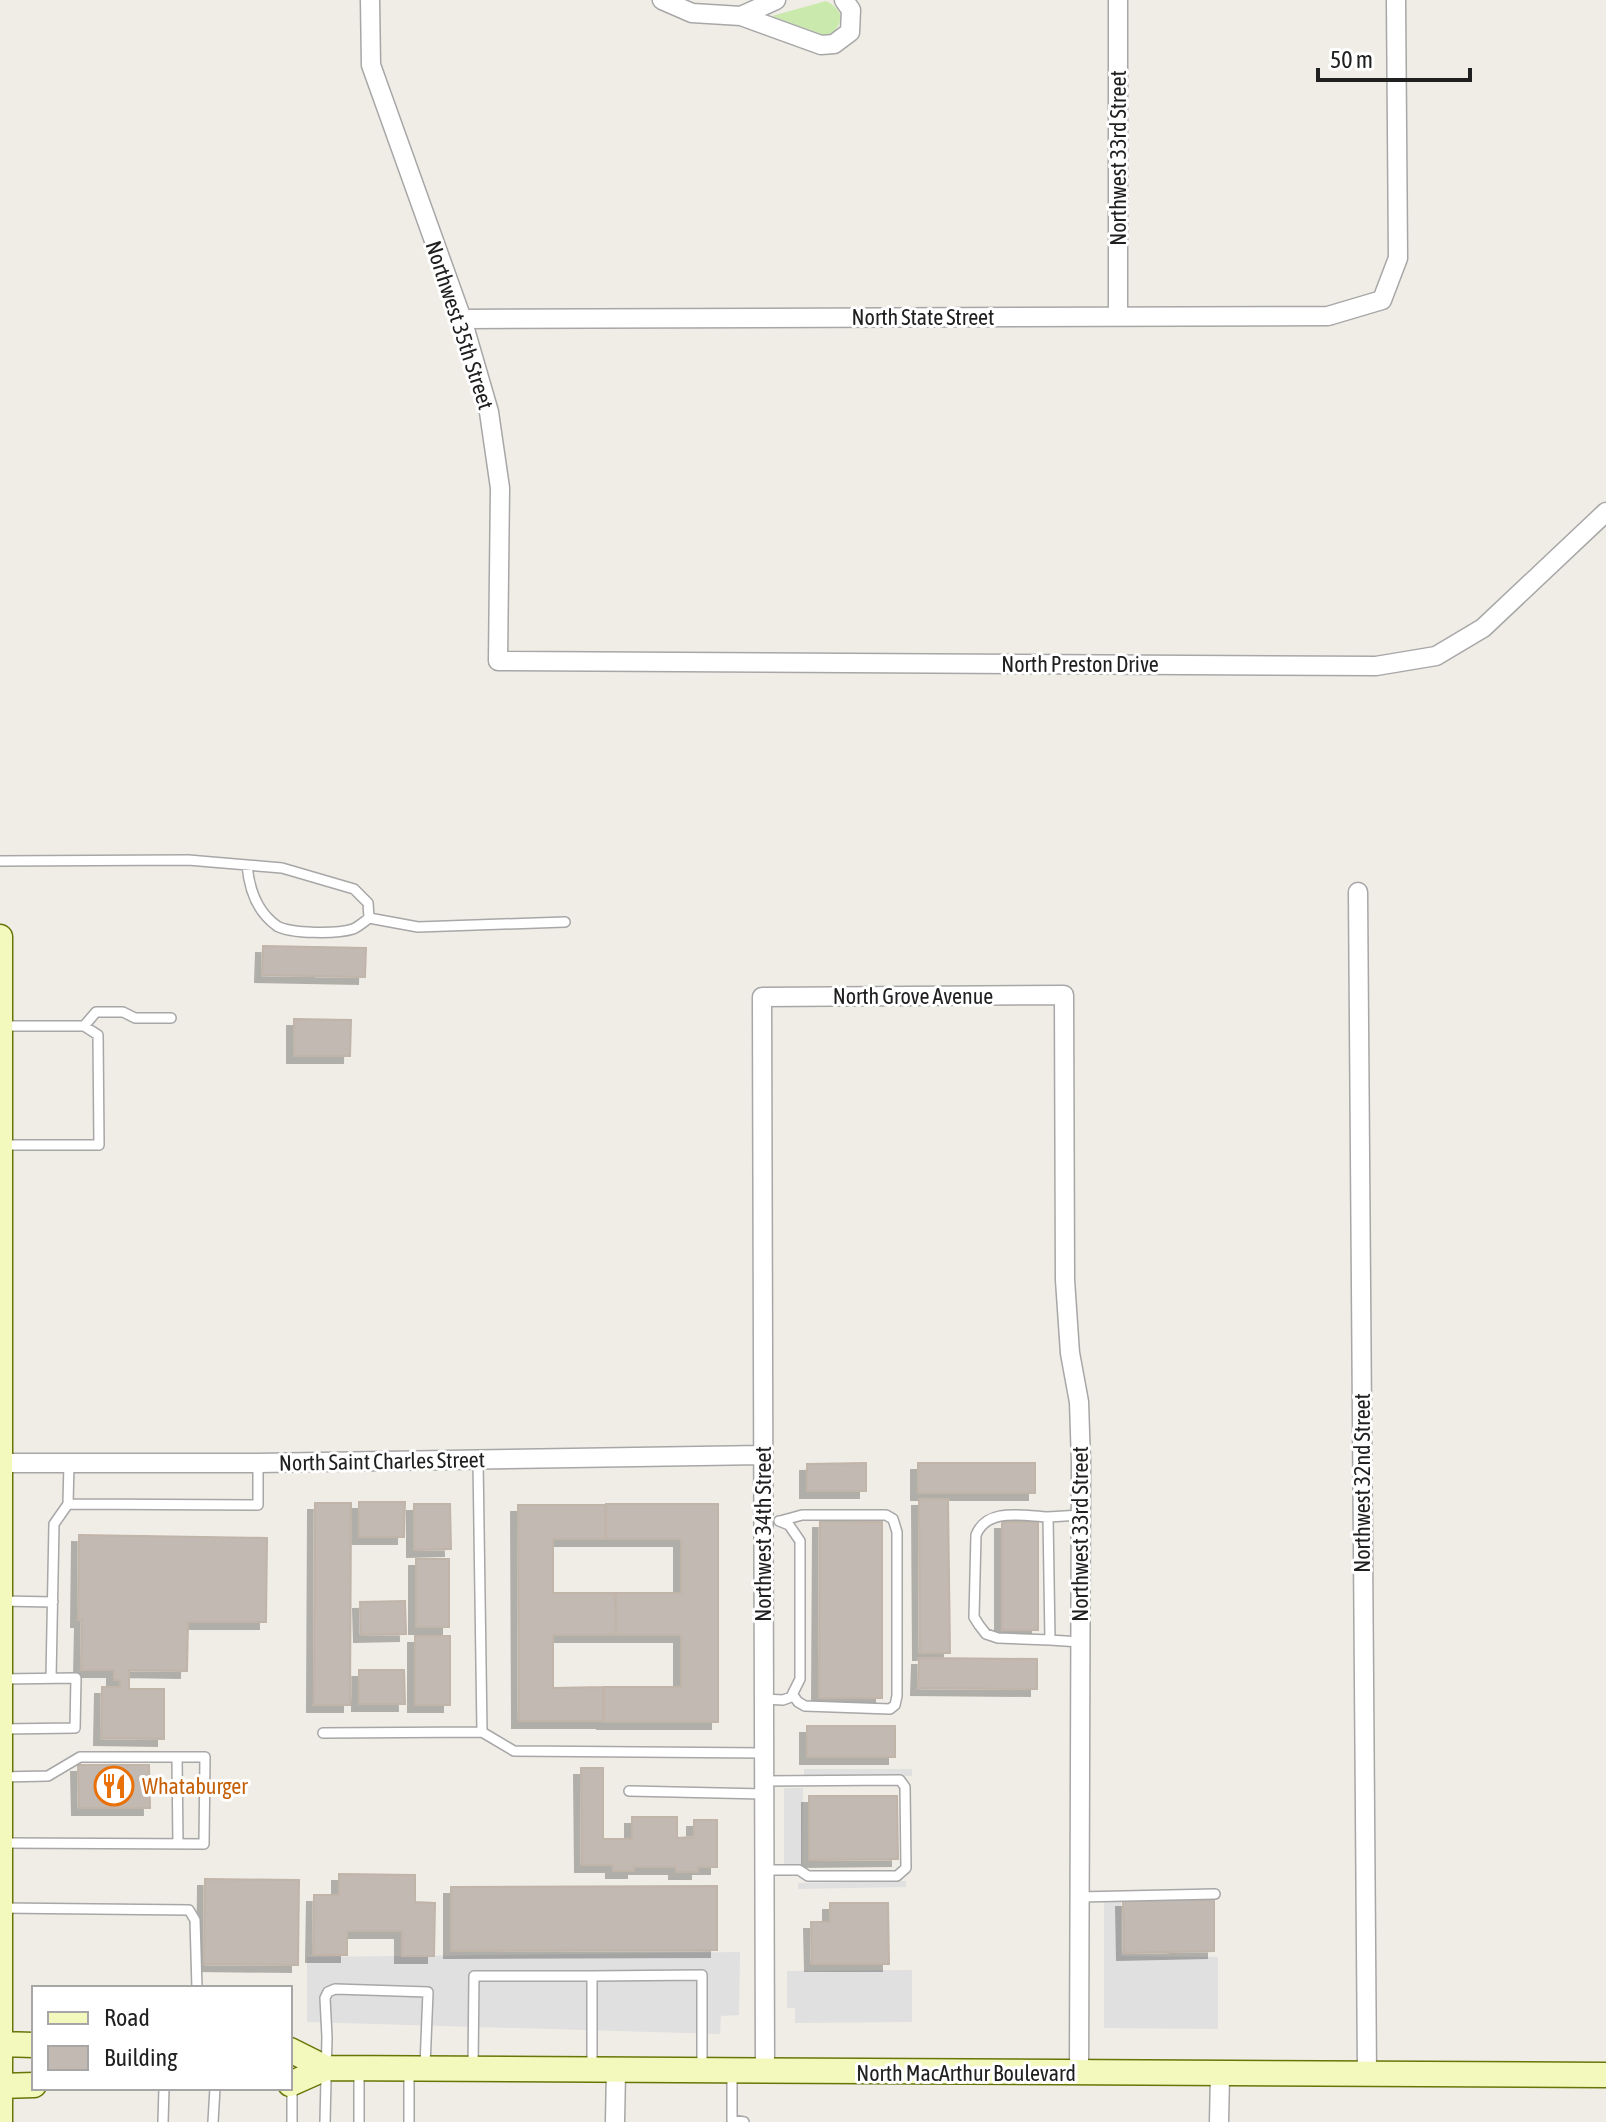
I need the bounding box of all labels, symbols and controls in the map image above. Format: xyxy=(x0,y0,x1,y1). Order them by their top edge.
scale bar xyxy=(1318,32,1470,82)
text: 50 m xyxy=(1330,46,1373,73)
street label: Northwest 33rd Street xyxy=(1105,70,1131,246)
street label: Northwest 35th Street xyxy=(421,237,499,413)
street label: North State Street xyxy=(852,304,994,330)
street label: North Preston Drive xyxy=(1001,651,1159,677)
street label: North Grove Avenue xyxy=(833,983,993,1009)
street label: Northwest 32nd Street xyxy=(1349,1393,1375,1573)
street label: North Saint Charles Street xyxy=(279,1446,485,1476)
street label: Northwest 34th Street xyxy=(750,1446,776,1622)
street label: Northwest 33rd Street xyxy=(1067,1446,1093,1622)
restaurant icon: Whataburger xyxy=(93,1765,135,1807)
place label: Whataburger xyxy=(142,1773,248,1799)
legend xyxy=(32,1986,292,2090)
text: Road xyxy=(104,2004,150,2031)
text: Building xyxy=(104,2044,178,2071)
street label: North MacArthur Boulevard xyxy=(856,2060,1076,2086)

